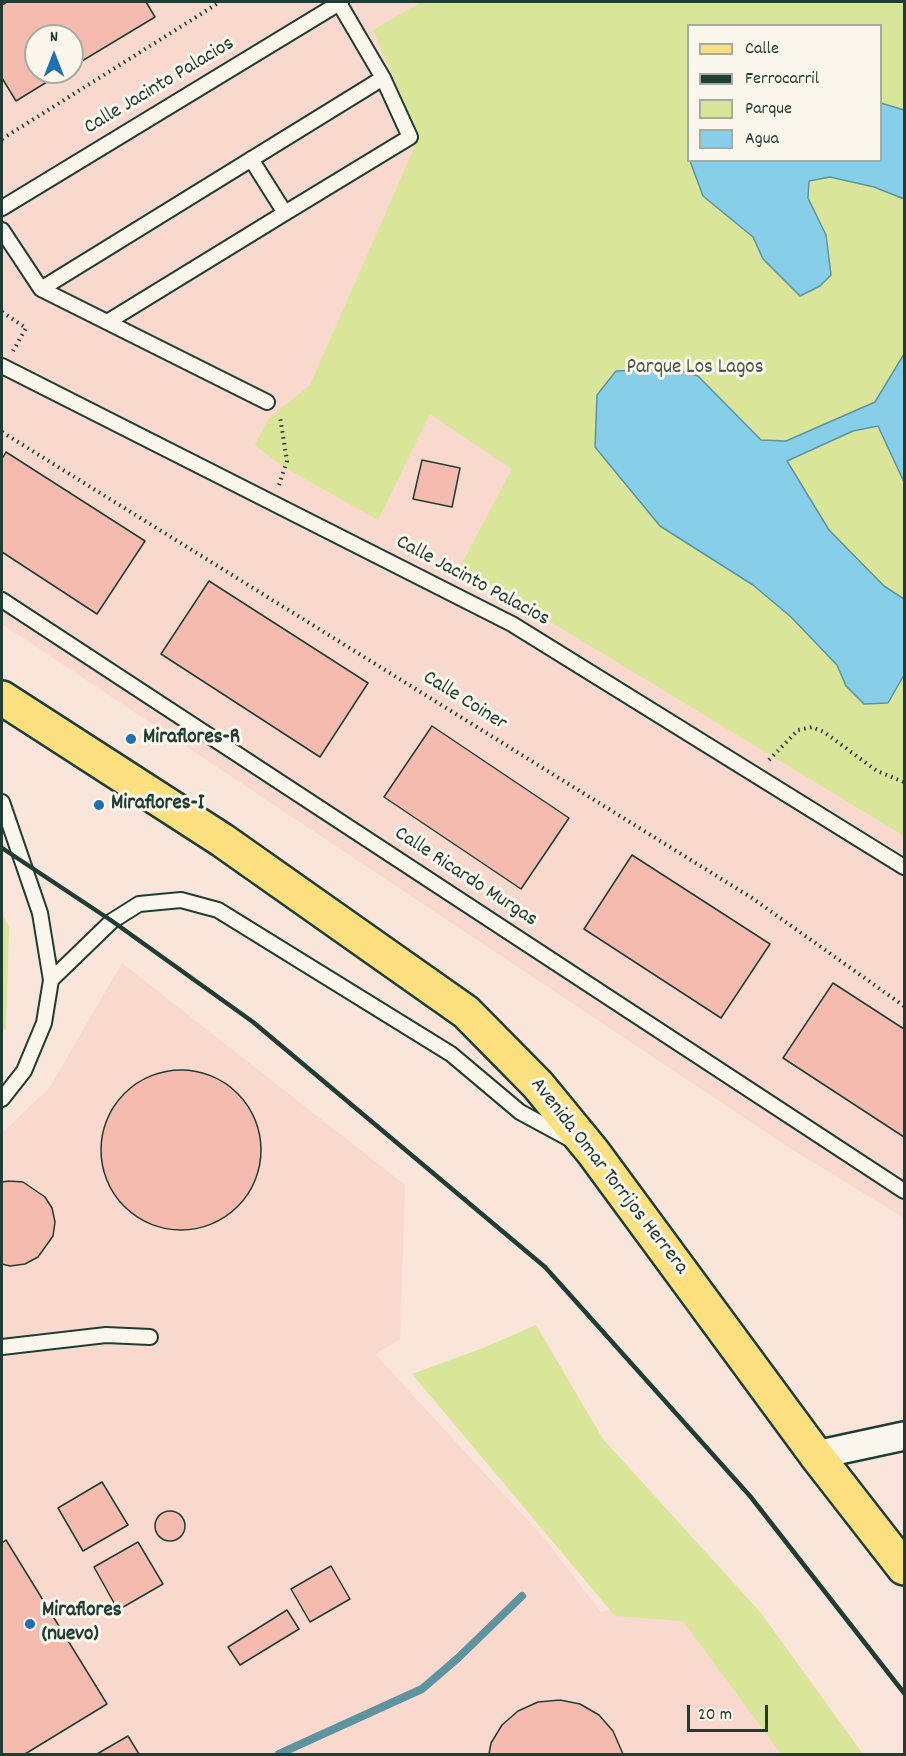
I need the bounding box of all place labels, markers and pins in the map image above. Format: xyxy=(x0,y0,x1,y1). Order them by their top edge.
place label: Miraflores-R xyxy=(143,726,240,752)
marker: Miraflores-R xyxy=(124,732,138,746)
place label: Miraflores-I xyxy=(111,792,204,818)
marker: Miraflores-I xyxy=(92,798,106,812)
place label: Miraflores (nuevo) xyxy=(42,1599,121,1649)
marker: Miraflores (nuevo) xyxy=(23,1617,37,1631)

